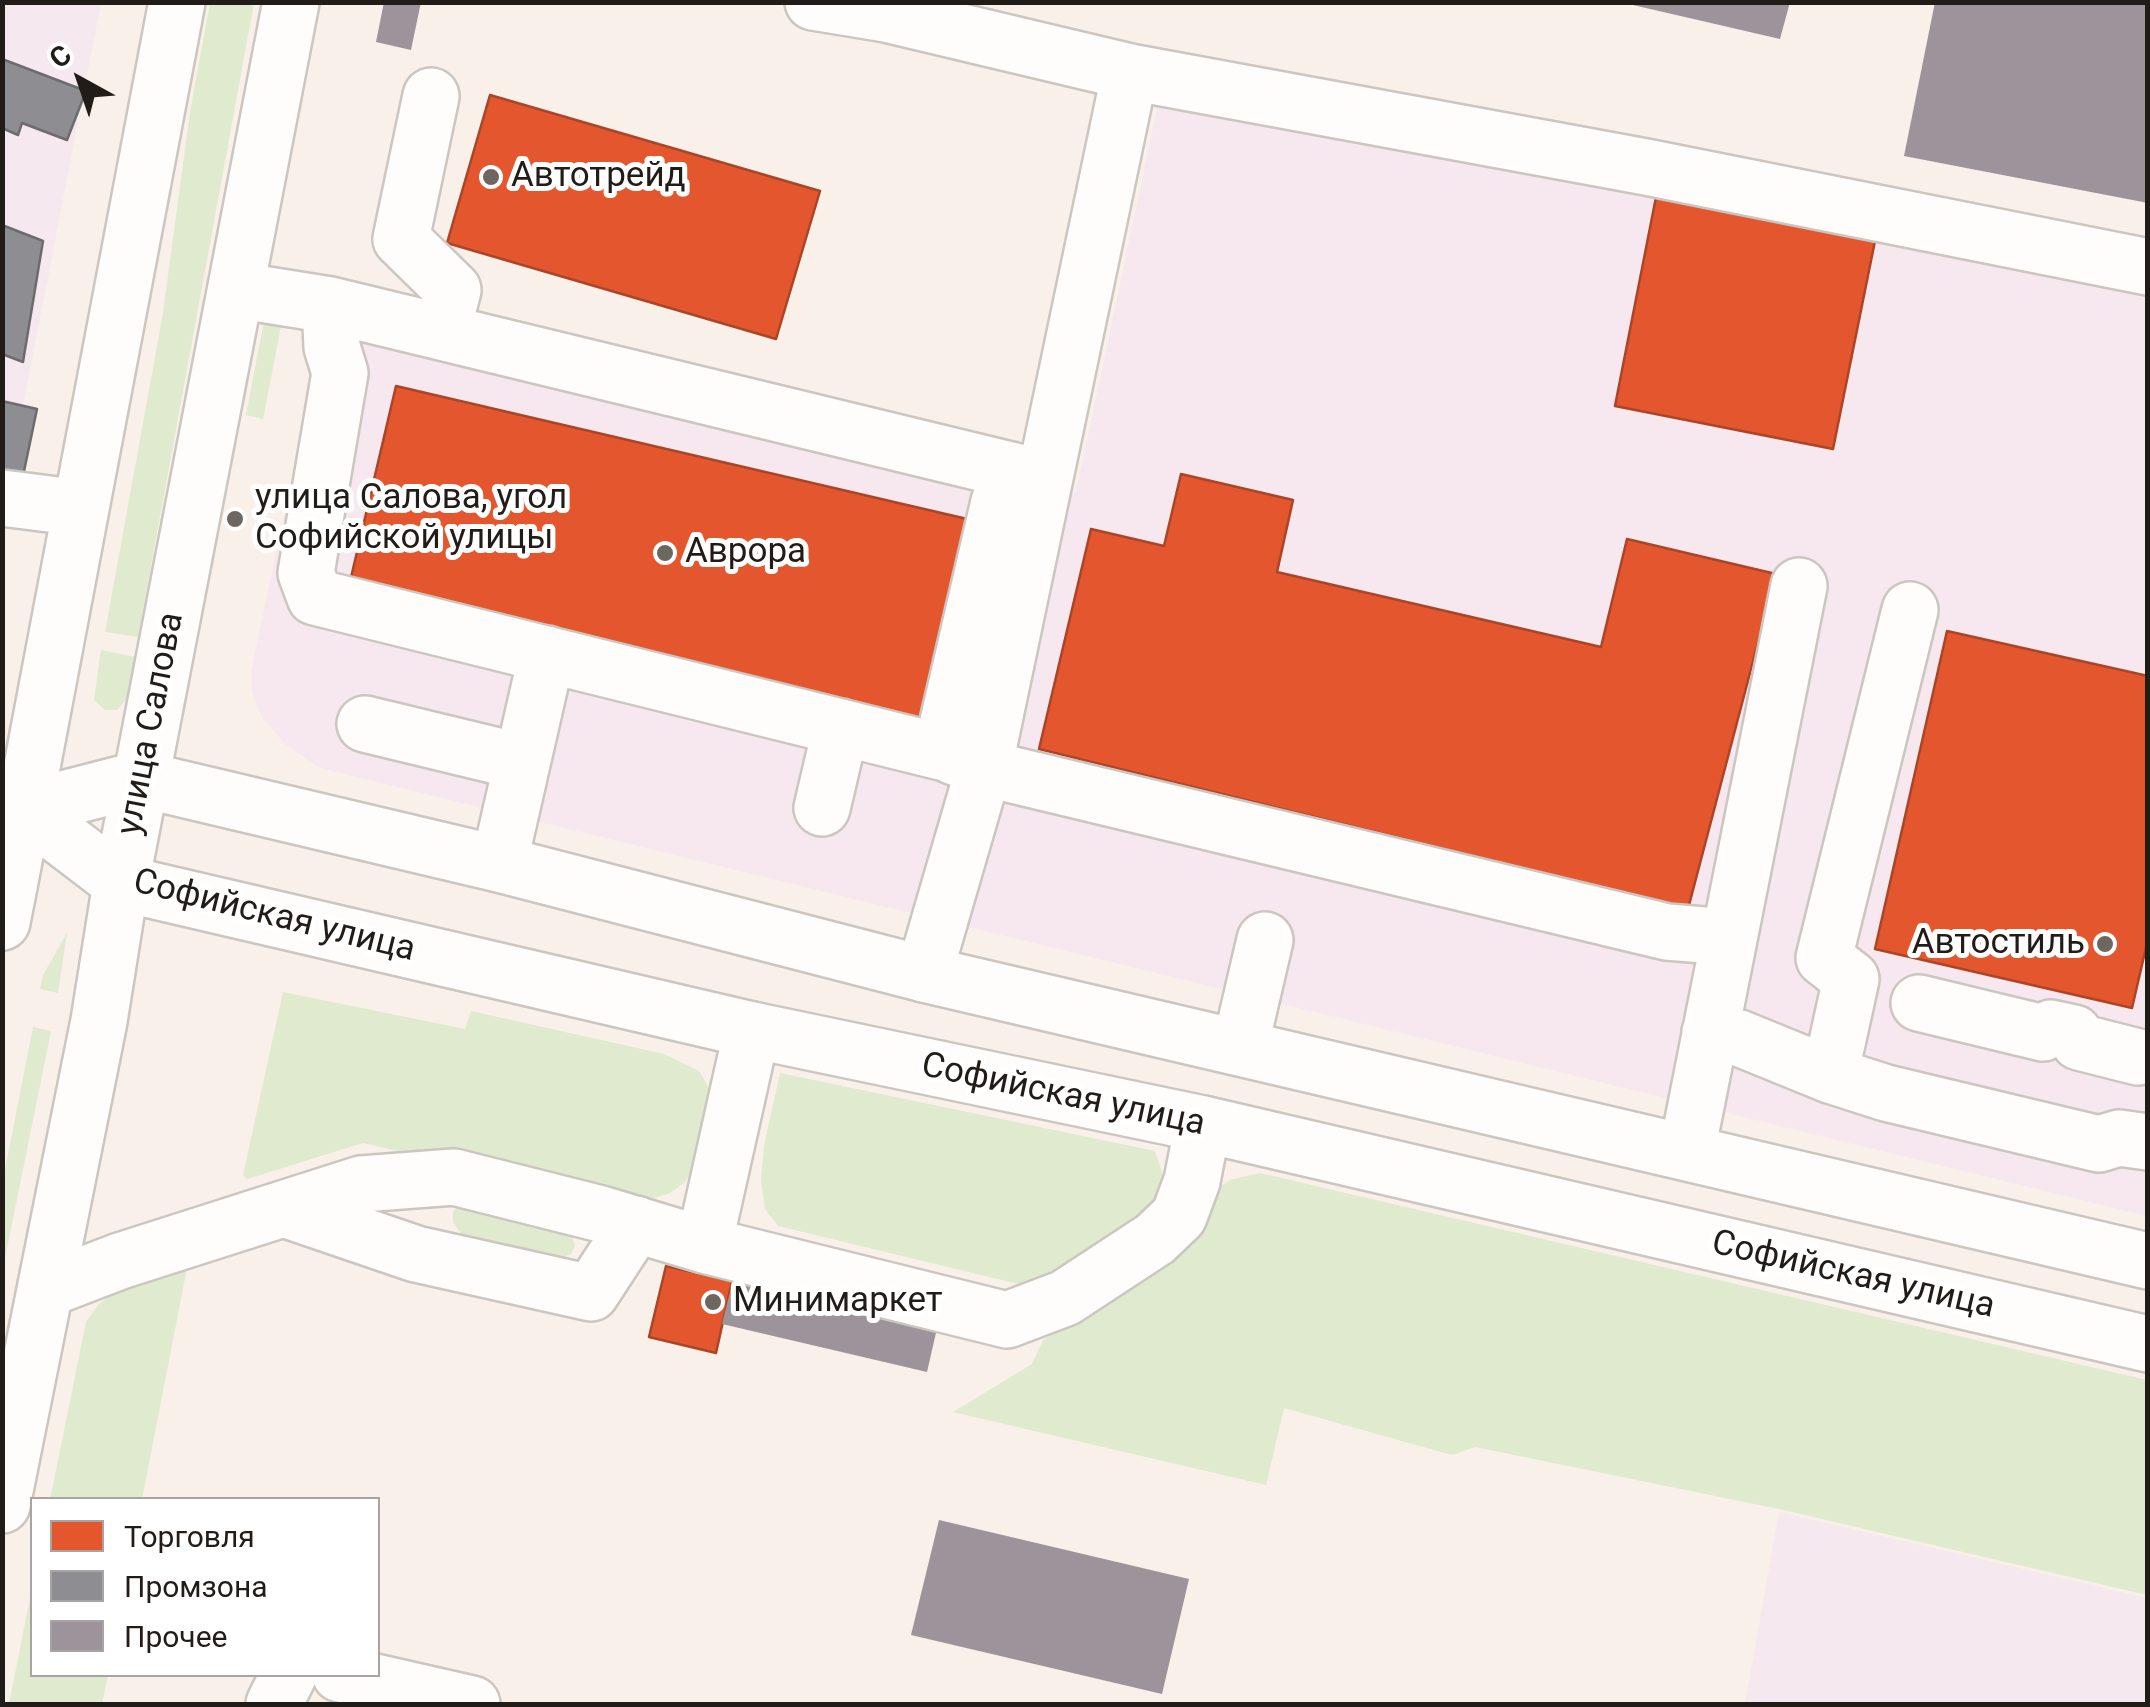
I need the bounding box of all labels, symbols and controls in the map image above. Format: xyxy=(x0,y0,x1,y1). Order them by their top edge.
north arrow xyxy=(30,30,130,130)
text: С xyxy=(43,38,78,75)
place label: Автотрейд xyxy=(511,156,686,198)
marker: Автотрейд xyxy=(480,166,502,188)
place label: улица Салова, угол Софийской улицы xyxy=(255,478,567,560)
marker: улица Салова, угол Софийской улицы xyxy=(224,508,246,530)
place label: Аврора xyxy=(685,532,806,574)
marker: Аврора xyxy=(654,542,676,564)
street label: улица Салова xyxy=(110,609,194,839)
street label: Софийская улица xyxy=(129,862,419,972)
place label: Автостиль xyxy=(1912,923,2085,965)
marker: Автостиль xyxy=(2094,933,2116,955)
street label: Софийская улица xyxy=(917,1045,1209,1147)
street label: Софийская улица xyxy=(1708,1223,1998,1329)
place label: Минимаркет xyxy=(733,1281,943,1323)
marker: Минимаркет xyxy=(702,1291,724,1313)
legend xyxy=(30,1497,380,1677)
text: Торговля xyxy=(124,1519,255,1554)
text: Промзона xyxy=(124,1569,268,1604)
text: Прочее xyxy=(124,1619,228,1654)

